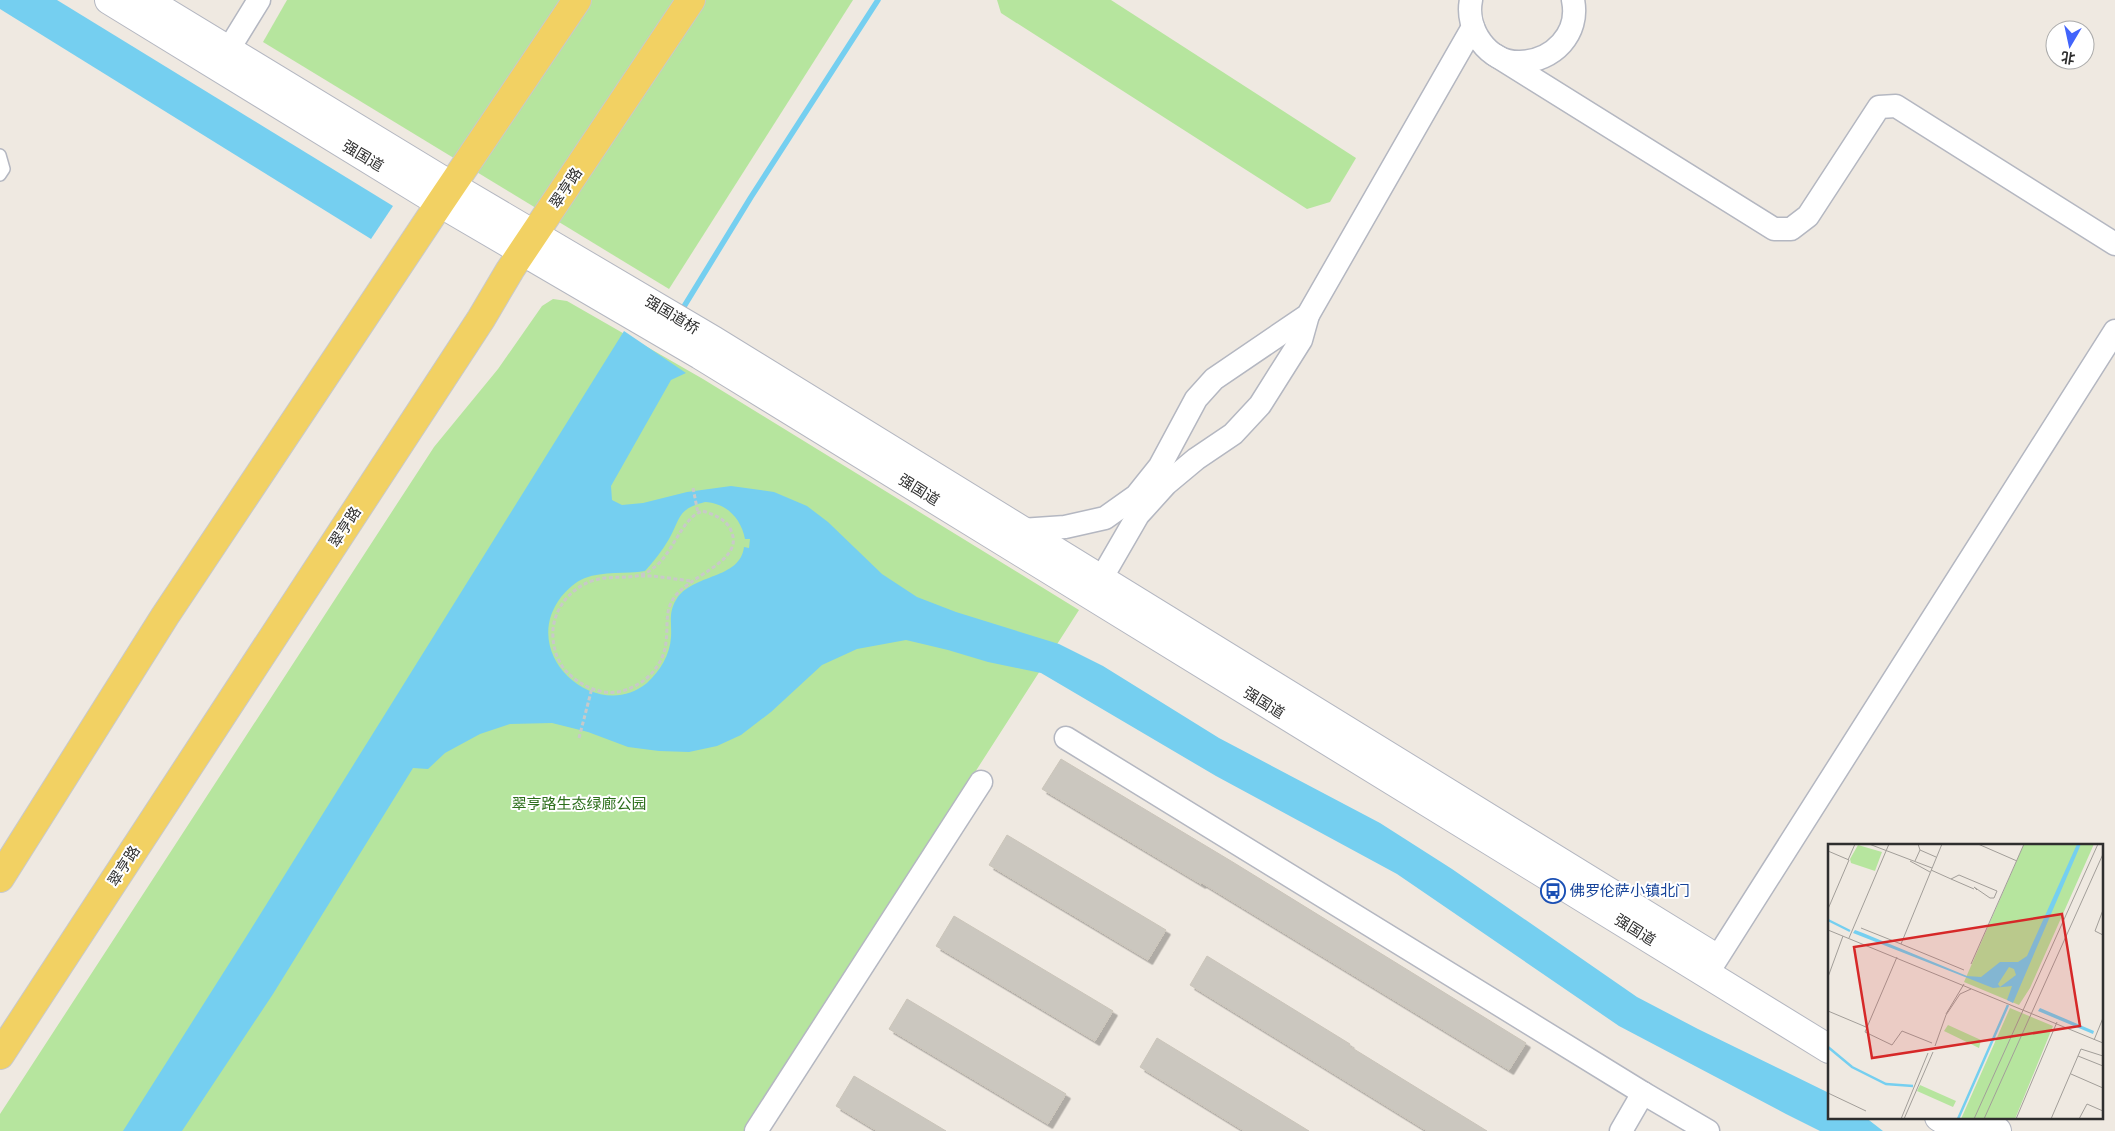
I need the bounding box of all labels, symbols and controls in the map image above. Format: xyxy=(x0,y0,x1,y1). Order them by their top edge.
north arrow xyxy=(2045,20,2095,70)
text: 北 xyxy=(2060,48,2076,68)
street label: 强国道 xyxy=(339,136,387,175)
street label: 翠亨路 xyxy=(545,164,586,212)
street label: 强国道桥 xyxy=(642,291,703,338)
street label: 强国道 xyxy=(895,470,943,510)
street label: 翠亨路 xyxy=(324,503,365,551)
street label: 强国道 xyxy=(1240,683,1288,723)
park label: 翠亨路生态绿廊公园 xyxy=(511,794,647,813)
street label: 翠亨路 xyxy=(103,842,144,890)
inset map xyxy=(1828,844,2102,1118)
bus stop icon: 佛罗伦萨小镇北门 xyxy=(1540,878,1566,904)
place label: 佛罗伦萨小镇北门 xyxy=(1570,881,1690,900)
street label: 强国道 xyxy=(1611,910,1659,950)

